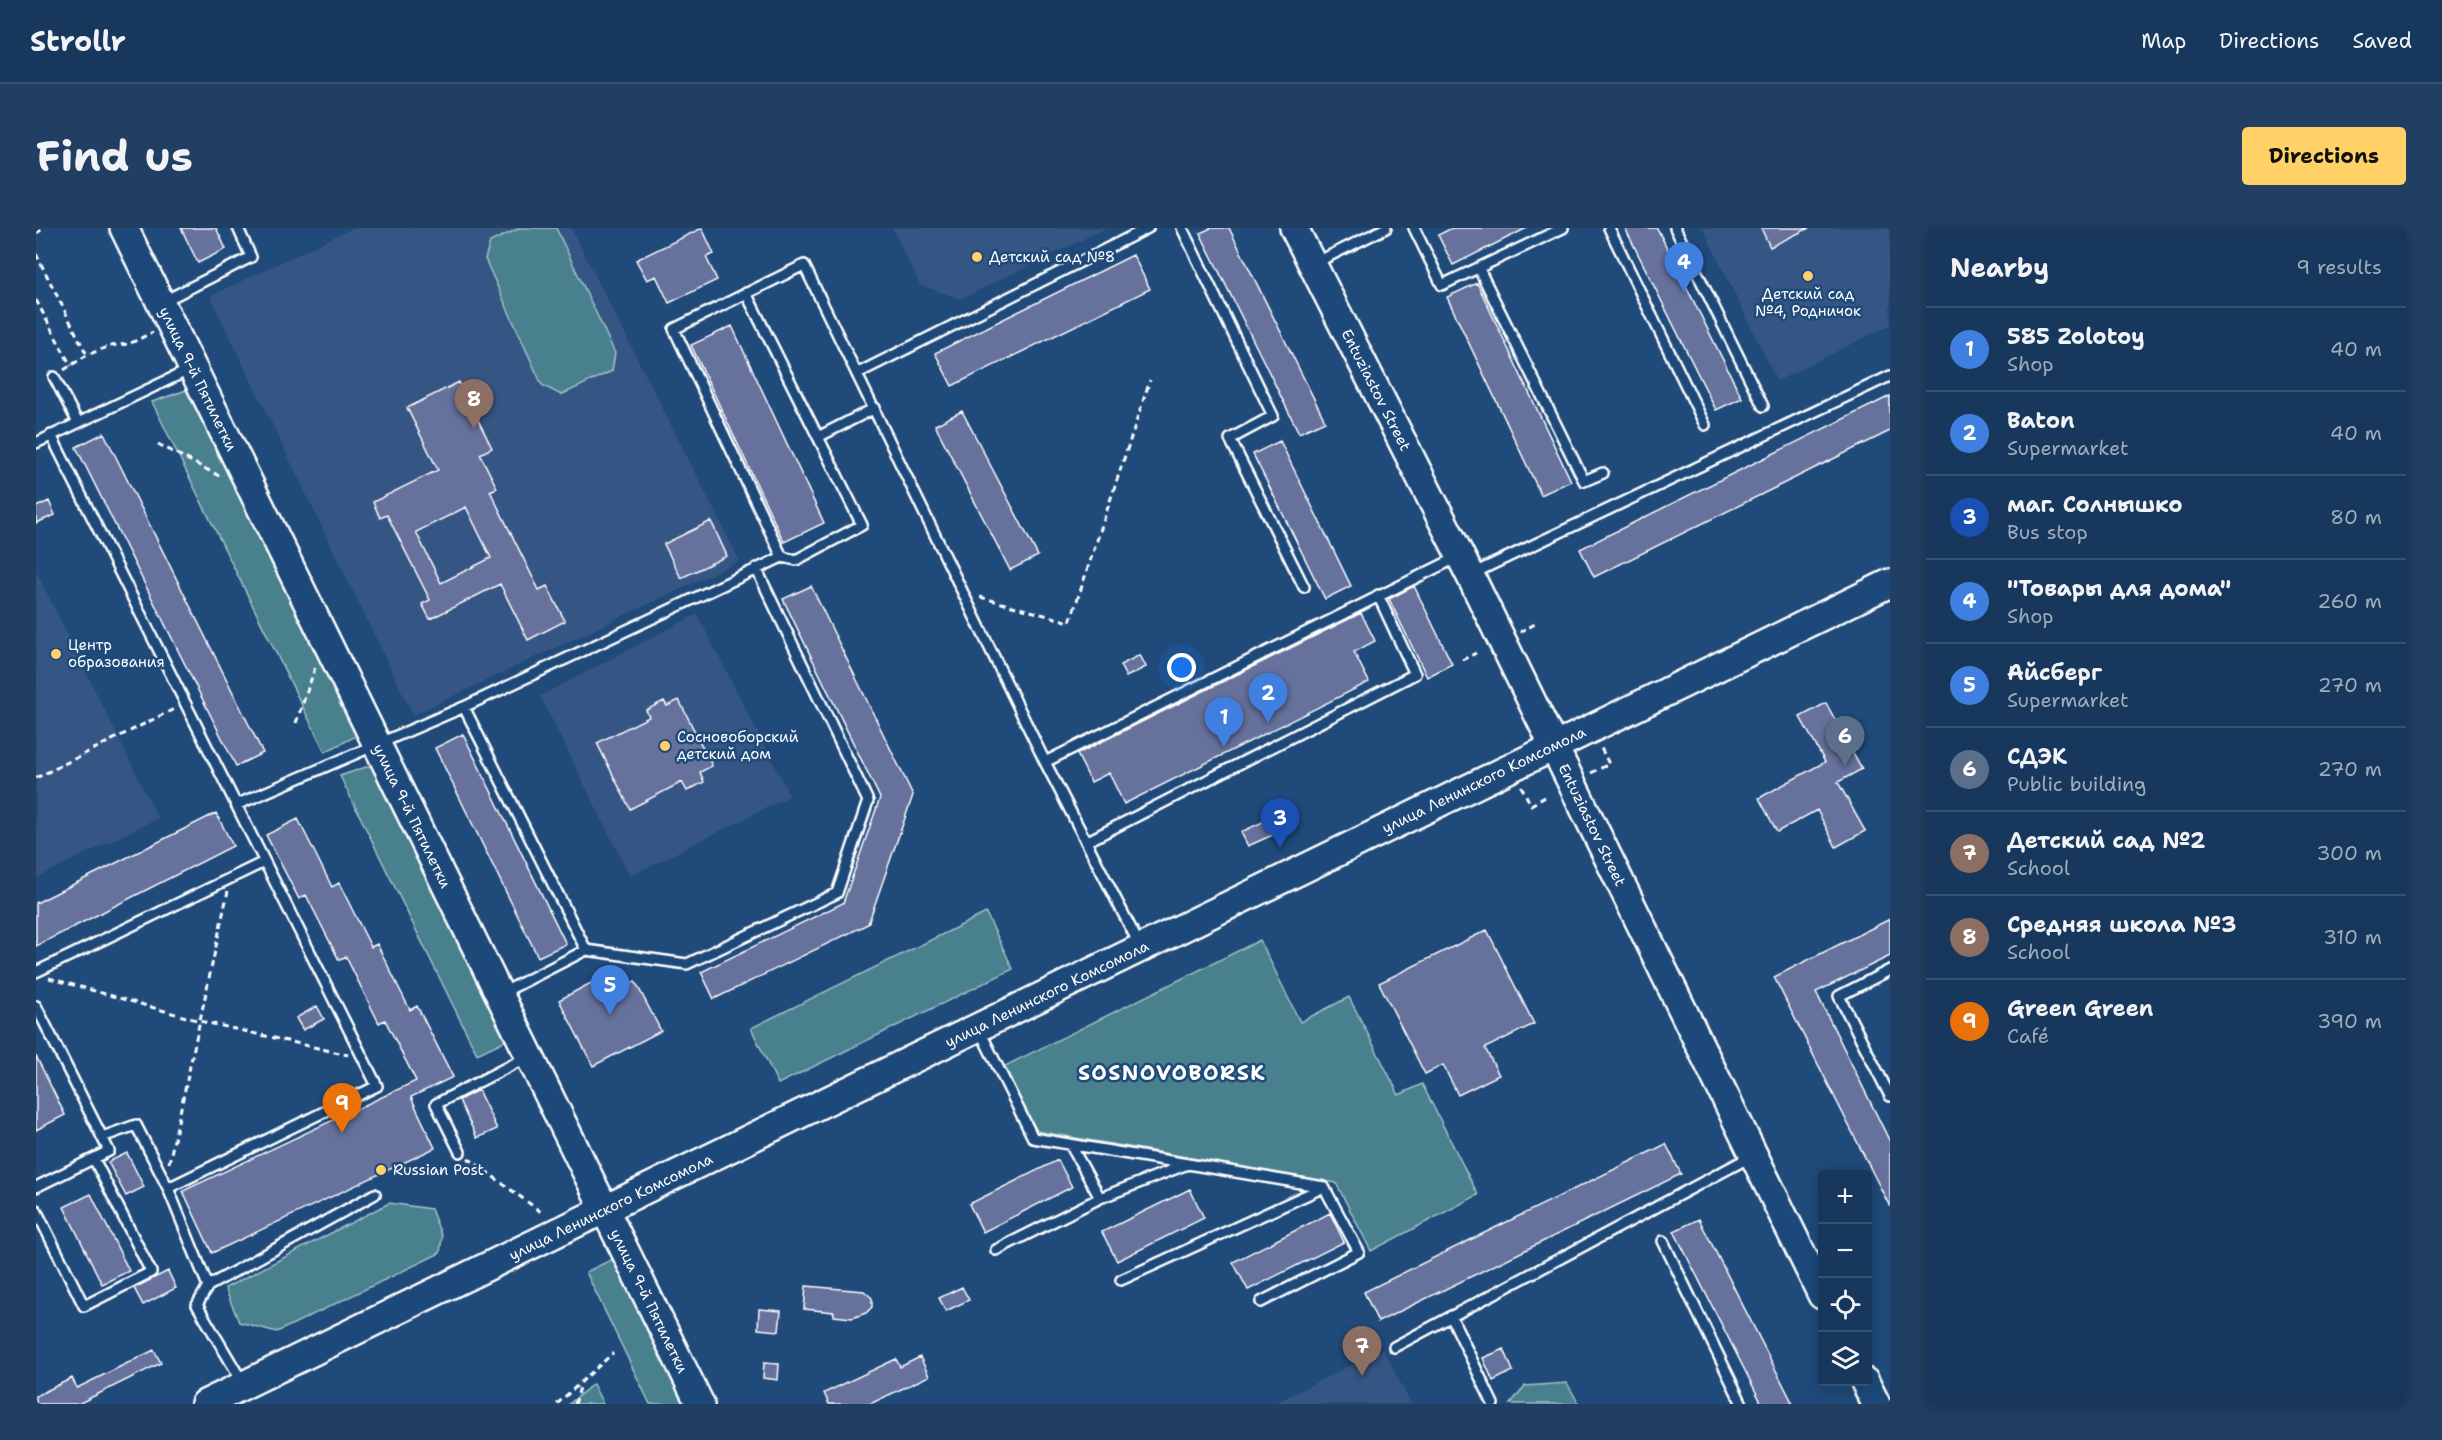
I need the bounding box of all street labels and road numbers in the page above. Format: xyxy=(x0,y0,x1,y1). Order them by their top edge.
street label: улица 9-й Пятилетки xyxy=(154,304,242,455)
street label: Entuziastov Street xyxy=(1337,326,1415,454)
street label: улица Ленинского Комсомола xyxy=(1379,722,1590,838)
street label: улица 9-й Пятилетки xyxy=(368,741,456,892)
street label: Entuziastov Street xyxy=(1554,760,1630,890)
street label: улица Ленинского Комсомола xyxy=(942,936,1153,1052)
street label: улица Ленинского Комсомола xyxy=(506,1149,717,1265)
street label: улица 9-й Пятилетки xyxy=(605,1226,693,1377)

